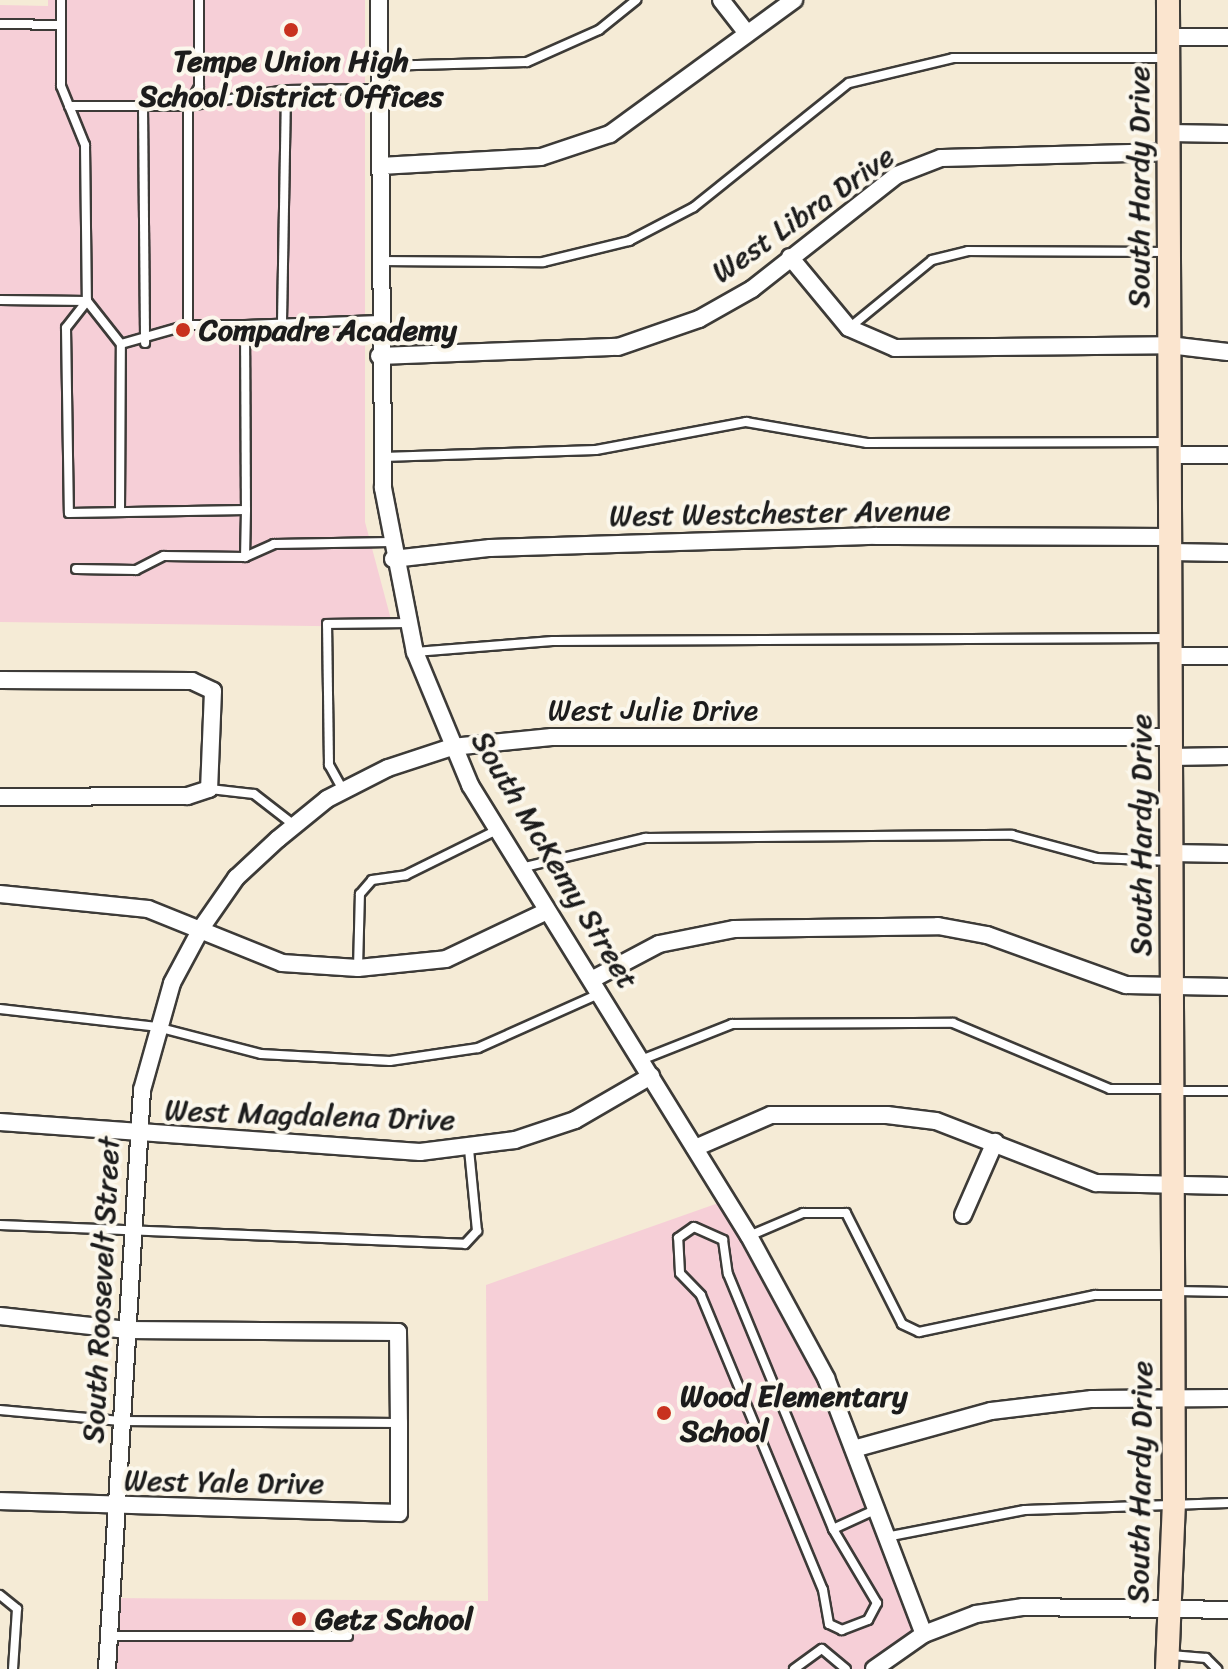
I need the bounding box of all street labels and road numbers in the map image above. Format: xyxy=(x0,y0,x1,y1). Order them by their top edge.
street label: South Hardy Drive xyxy=(1121,66,1157,308)
street label: West Libra Drive xyxy=(705,138,901,290)
street label: West Westchester Avenue xyxy=(609,492,951,534)
street label: West Julie Drive xyxy=(548,692,758,728)
street label: South Hardy Drive xyxy=(1123,714,1159,956)
street label: South McKemy Street xyxy=(464,725,646,995)
street label: West Magdalena Drive xyxy=(165,1092,455,1138)
street label: South Roosevelt Street xyxy=(75,1134,127,1446)
street label: South Hardy Drive xyxy=(1120,1361,1160,1603)
street label: West Yale Drive xyxy=(123,1462,325,1502)

